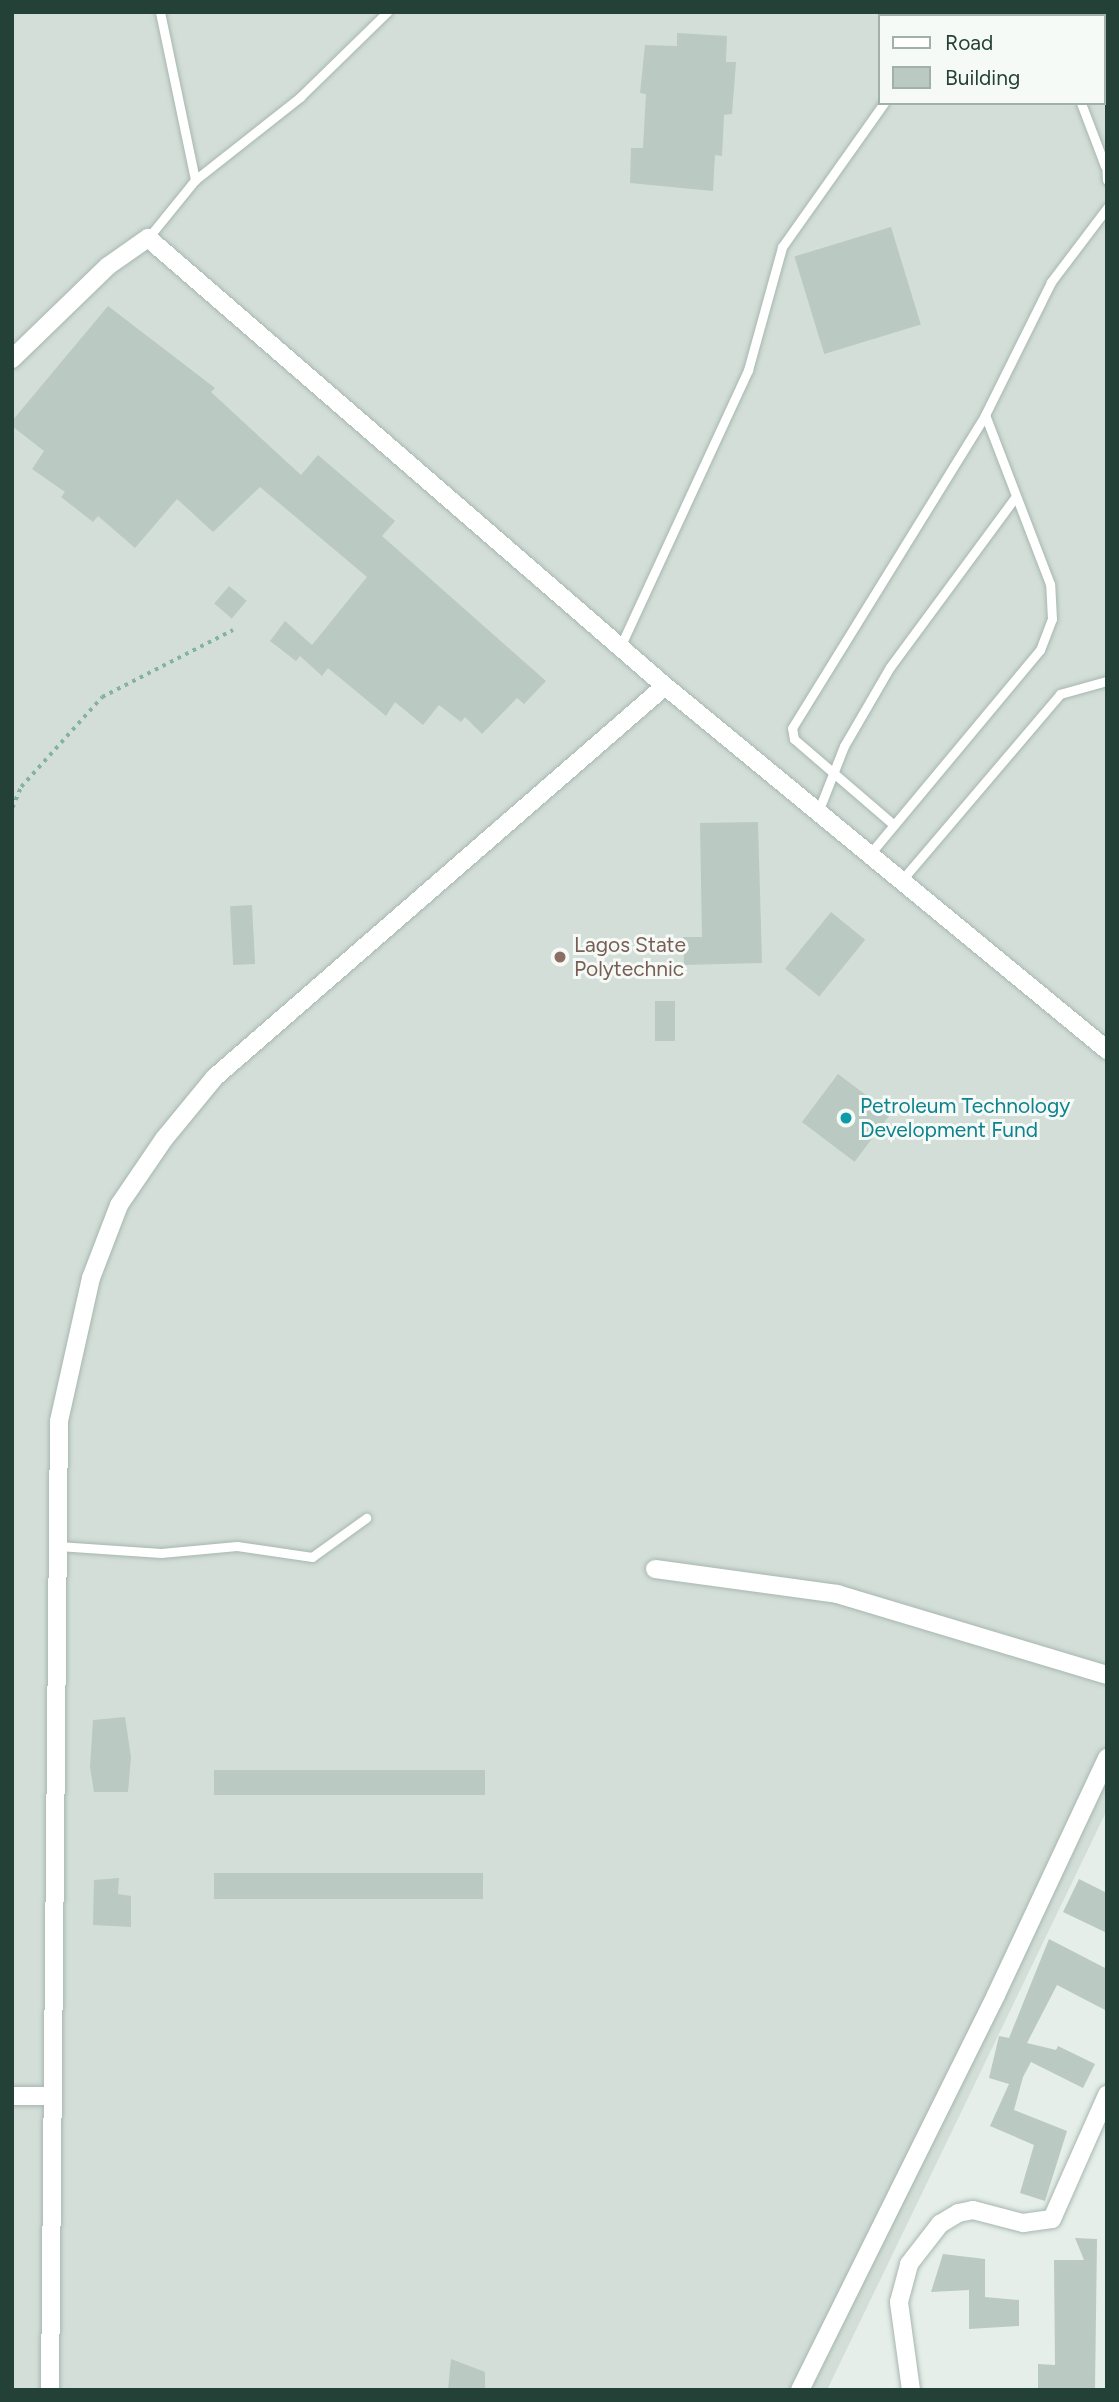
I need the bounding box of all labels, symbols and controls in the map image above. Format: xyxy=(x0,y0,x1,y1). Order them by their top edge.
legend xyxy=(878,14,1105,105)
text: Road xyxy=(945,30,993,55)
text: Building xyxy=(945,65,1020,90)
place label: Lagos State Polytechnic xyxy=(574,932,686,982)
marker: Lagos State Polytechnic xyxy=(552,949,568,965)
place label: Petroleum Technology Development Fund xyxy=(860,1093,1070,1143)
marker: Petroleum Technology Development Fund xyxy=(838,1110,854,1126)

